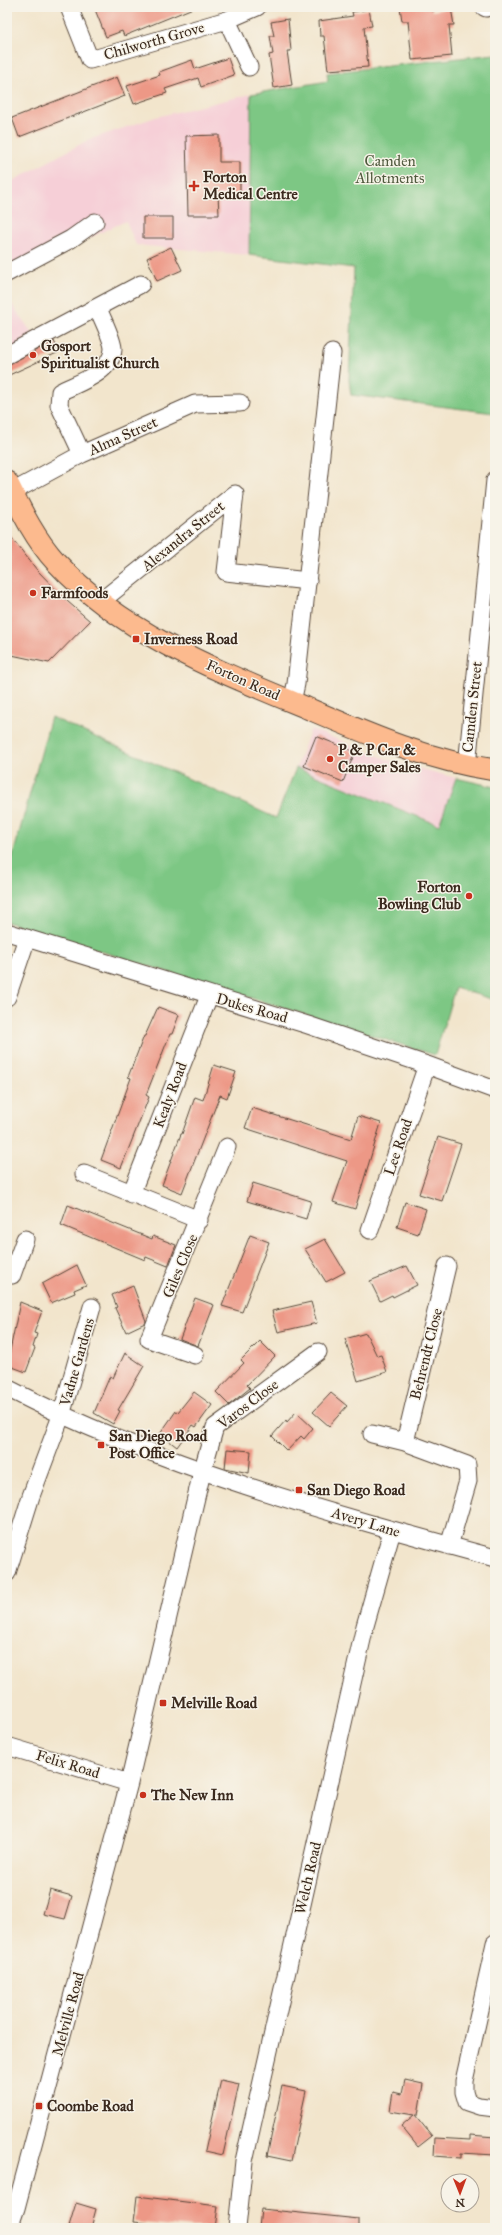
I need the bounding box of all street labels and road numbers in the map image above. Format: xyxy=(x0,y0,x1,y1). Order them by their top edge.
street label: Chilworth Grove xyxy=(102,18,206,64)
street label: Alma Street xyxy=(85,413,161,460)
street label: Alexandra Street xyxy=(137,497,229,576)
street label: Forton Road xyxy=(203,656,283,704)
street label: Camden Street xyxy=(458,660,486,753)
street label: Dukes Road xyxy=(214,989,290,1027)
street label: Kealy Road xyxy=(149,1059,191,1130)
street label: Lee Road xyxy=(380,1116,416,1178)
street label: Giles Close xyxy=(158,1231,202,1301)
street label: Behrendt Close xyxy=(406,1306,446,1402)
street label: Vadne Gardens xyxy=(56,1316,98,1409)
street label: Varos Close xyxy=(213,1375,282,1433)
street label: Avery Lane xyxy=(329,1503,402,1541)
street label: Felix Road xyxy=(34,1746,103,1782)
street label: Welch Road xyxy=(291,1840,325,1916)
street label: Melville Road xyxy=(48,1970,88,2058)

